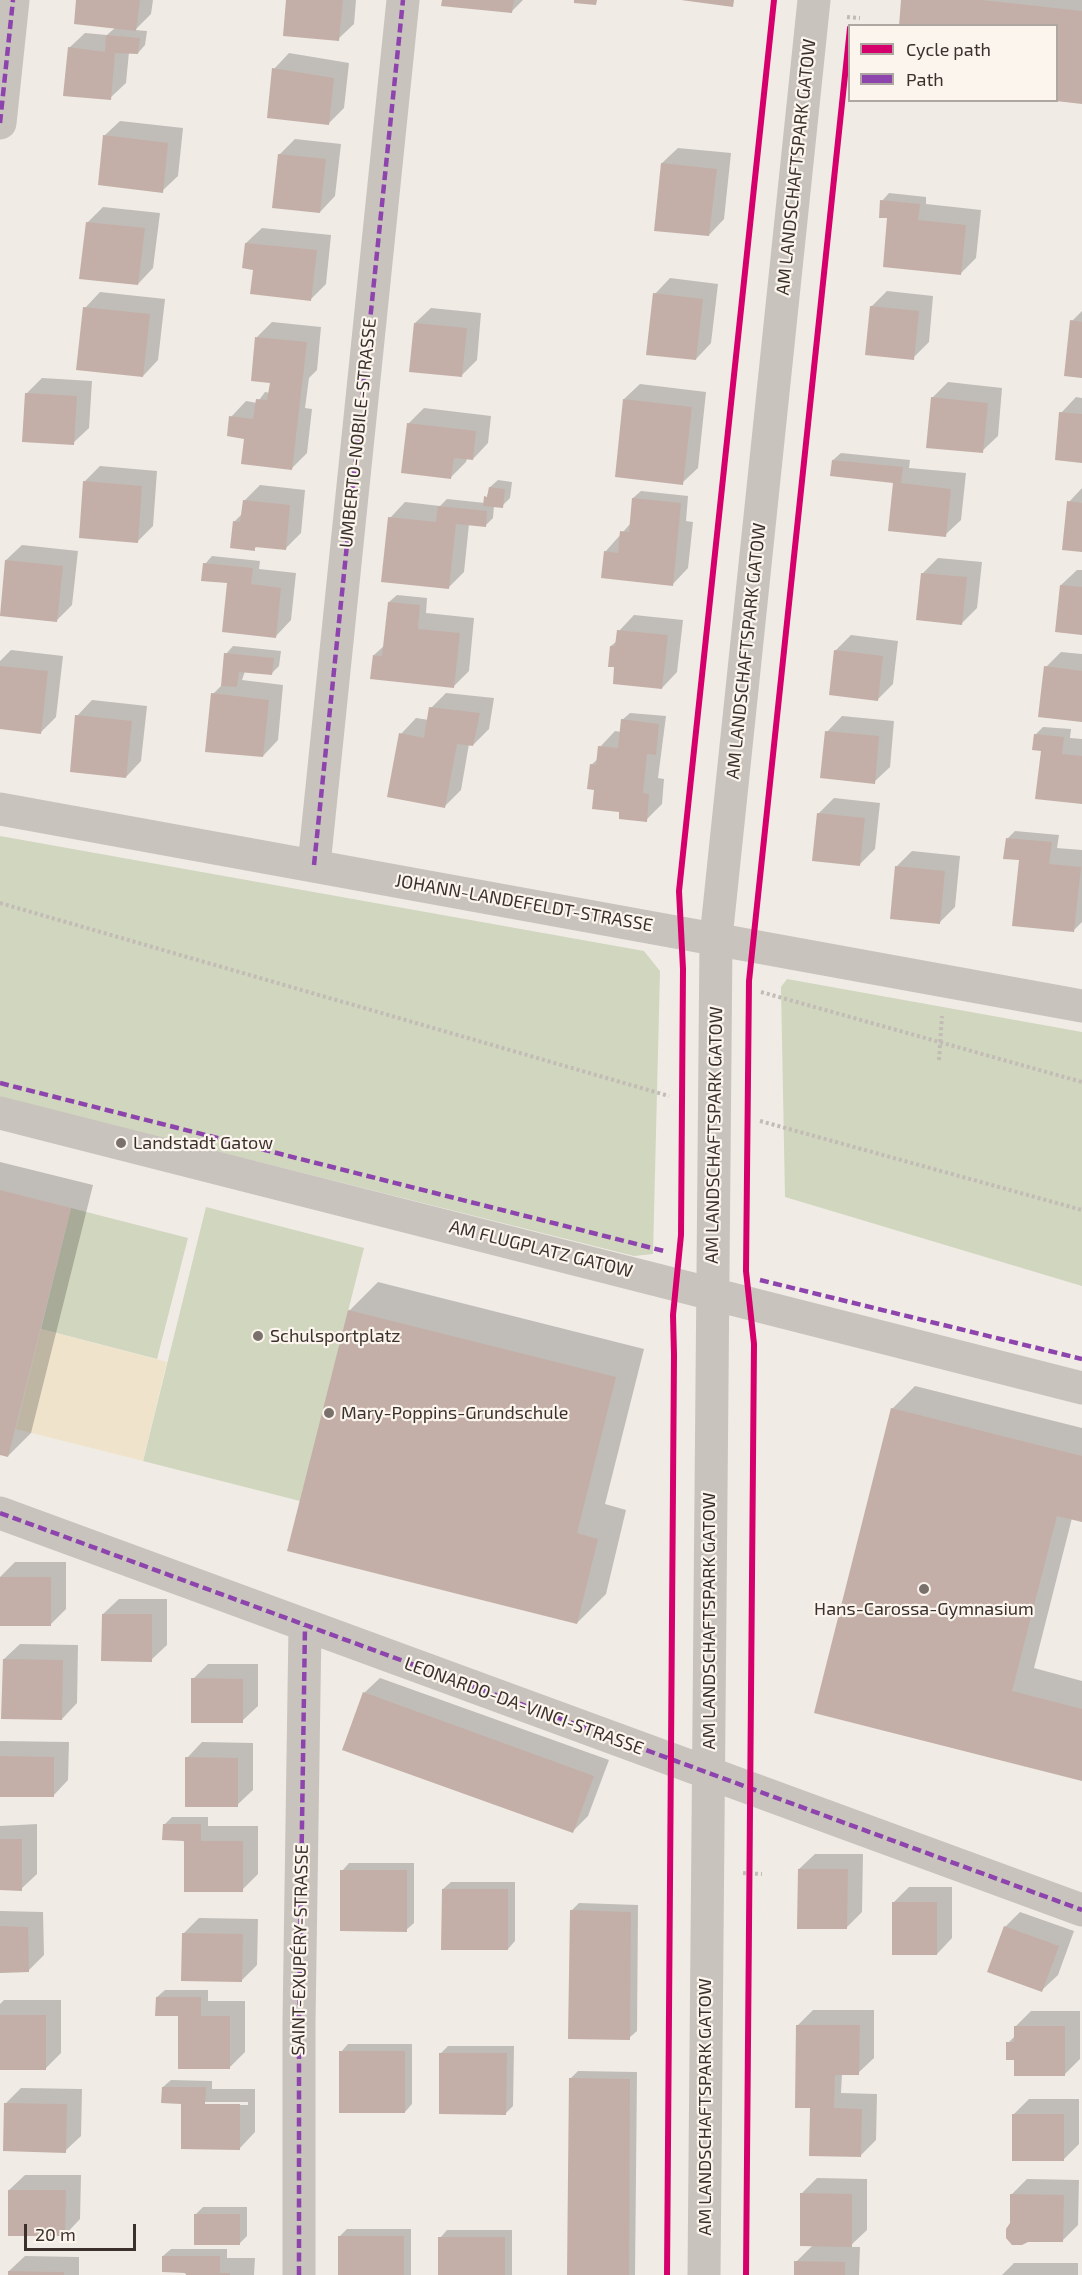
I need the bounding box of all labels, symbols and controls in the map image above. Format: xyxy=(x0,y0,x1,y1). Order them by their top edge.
legend xyxy=(848,24,1058,102)
street label: AM LANDSCHAFTSPARK GATOW xyxy=(772,38,820,296)
text: Cycle path xyxy=(906,38,991,60)
text: Path xyxy=(906,68,944,90)
street label: UMBERTO-NOBILE-STRASSE xyxy=(335,317,381,549)
street label: AM LANDSCHAFTSPARK GATOW xyxy=(722,522,770,780)
street label: JOHANN-LANDEFELDT-STRASSE xyxy=(394,870,654,936)
street label: AM LANDSCHAFTSPARK GATOW xyxy=(701,1006,727,1264)
place label: Landstadt Gatow xyxy=(133,1132,273,1154)
marker: Landstadt Gatow xyxy=(114,1136,128,1150)
street label: AM FLUGPLATZ GATOW xyxy=(447,1216,635,1282)
place label: Schulsportplatz xyxy=(270,1325,401,1347)
marker: Schulsportplatz xyxy=(251,1329,265,1343)
place label: Mary-Poppins-Grundschule xyxy=(341,1402,568,1424)
marker: Mary-Poppins-Grundschule xyxy=(322,1406,336,1420)
street label: AM LANDSCHAFTSPARK GATOW xyxy=(698,1492,720,1750)
marker: Hans-Carossa-Gymnasium xyxy=(917,1582,931,1596)
place label: Hans-Carossa-Gymnasium xyxy=(814,1598,1034,1620)
street label: LEONARDO-DA-VINCI-STRASSE xyxy=(401,1653,647,1759)
street label: SAINT-EXUPÉRY-STRASSE xyxy=(287,1844,313,2056)
street label: AM LANDSCHAFTSPARK GATOW xyxy=(694,1978,716,2236)
scale bar xyxy=(27,2212,140,2250)
text: 20 m xyxy=(35,2223,76,2245)

